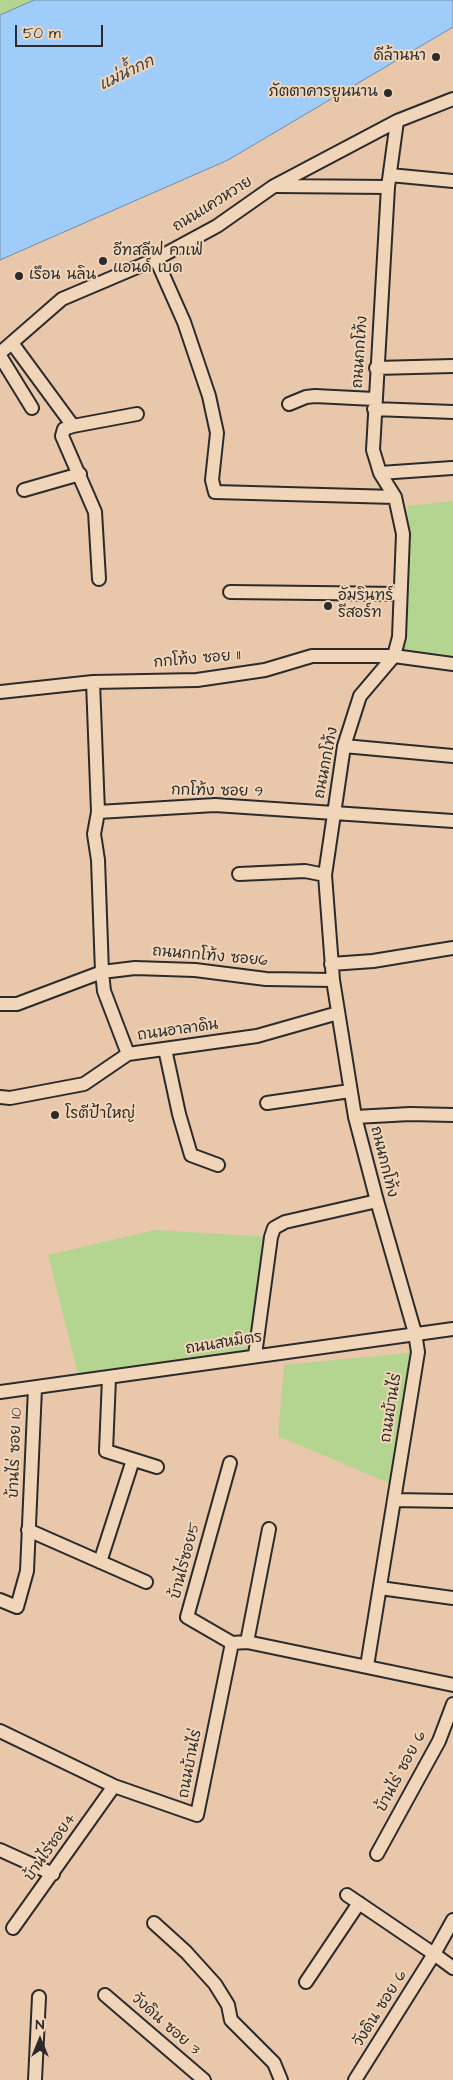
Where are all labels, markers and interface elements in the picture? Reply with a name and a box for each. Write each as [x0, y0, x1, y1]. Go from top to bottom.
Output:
scale bar [18, 15, 105, 47]
text: 50 m [23, 23, 61, 44]
place label: ดีล้านนา [374, 48, 426, 66]
marker: ดีล้านนา [430, 51, 442, 63]
water label: แม่น้ำกก [96, 52, 158, 96]
place label: ภัตตาคารยูนนาน [269, 84, 378, 102]
marker: ภัตตาคารยูนนาน [382, 87, 394, 99]
street label: ถนนแควหวาย [170, 173, 256, 237]
place label: อีทสลีฟ คาเฟ่ แอนด์ เบด [113, 243, 203, 278]
marker: อีทสลีฟ คาเฟ่ แอนด์ เบด [97, 255, 109, 267]
place label: เรือน นลิน [29, 267, 96, 285]
marker: เรือน นลิน [13, 270, 25, 282]
street label: ถนนกกโท้ง [349, 315, 373, 389]
place label: อัมรินทร์ รีสอร์ท [338, 588, 393, 623]
marker: อัมรินทร์ รีสอร์ท [322, 600, 334, 612]
street label: กกโท้ง ซอย 11 [153, 647, 241, 673]
street label: ถนนกกโท้ง [311, 726, 343, 800]
street label: กกโท้ง ซอย 9 [171, 782, 263, 802]
street label: ถนนกกโท้ง ซอย6 [151, 943, 269, 971]
street label: ถนนอาลาดิน [136, 1016, 220, 1046]
place label: โรตีป้าใหญ่ [65, 1106, 135, 1124]
marker: โรตีป้าใหญ่ [49, 1109, 61, 1121]
street label: ถนนกกโท้ง [365, 1125, 401, 1199]
street label: ถนนสหมิตร [184, 1329, 264, 1359]
street label: ถนนบ้านไร่ [378, 1372, 406, 1444]
street label: บ้านไร่ ซอย 10 [5, 1407, 27, 1499]
street label: บ้านไร่ซอย5 [167, 1521, 205, 1601]
street label: ถนนบ้านไร่ [176, 1728, 206, 1800]
street label: บ้านไร่ ซอย 6 [373, 1728, 431, 1816]
street label: บ้านไร่ซอย4 [21, 1811, 81, 1885]
street label: วังดิน ซอย 6 [350, 1968, 412, 2050]
street label: วังดิน ซอย 3 [127, 1990, 203, 2060]
north arrow [15, 2015, 65, 2065]
text: N [36, 2015, 44, 2035]

